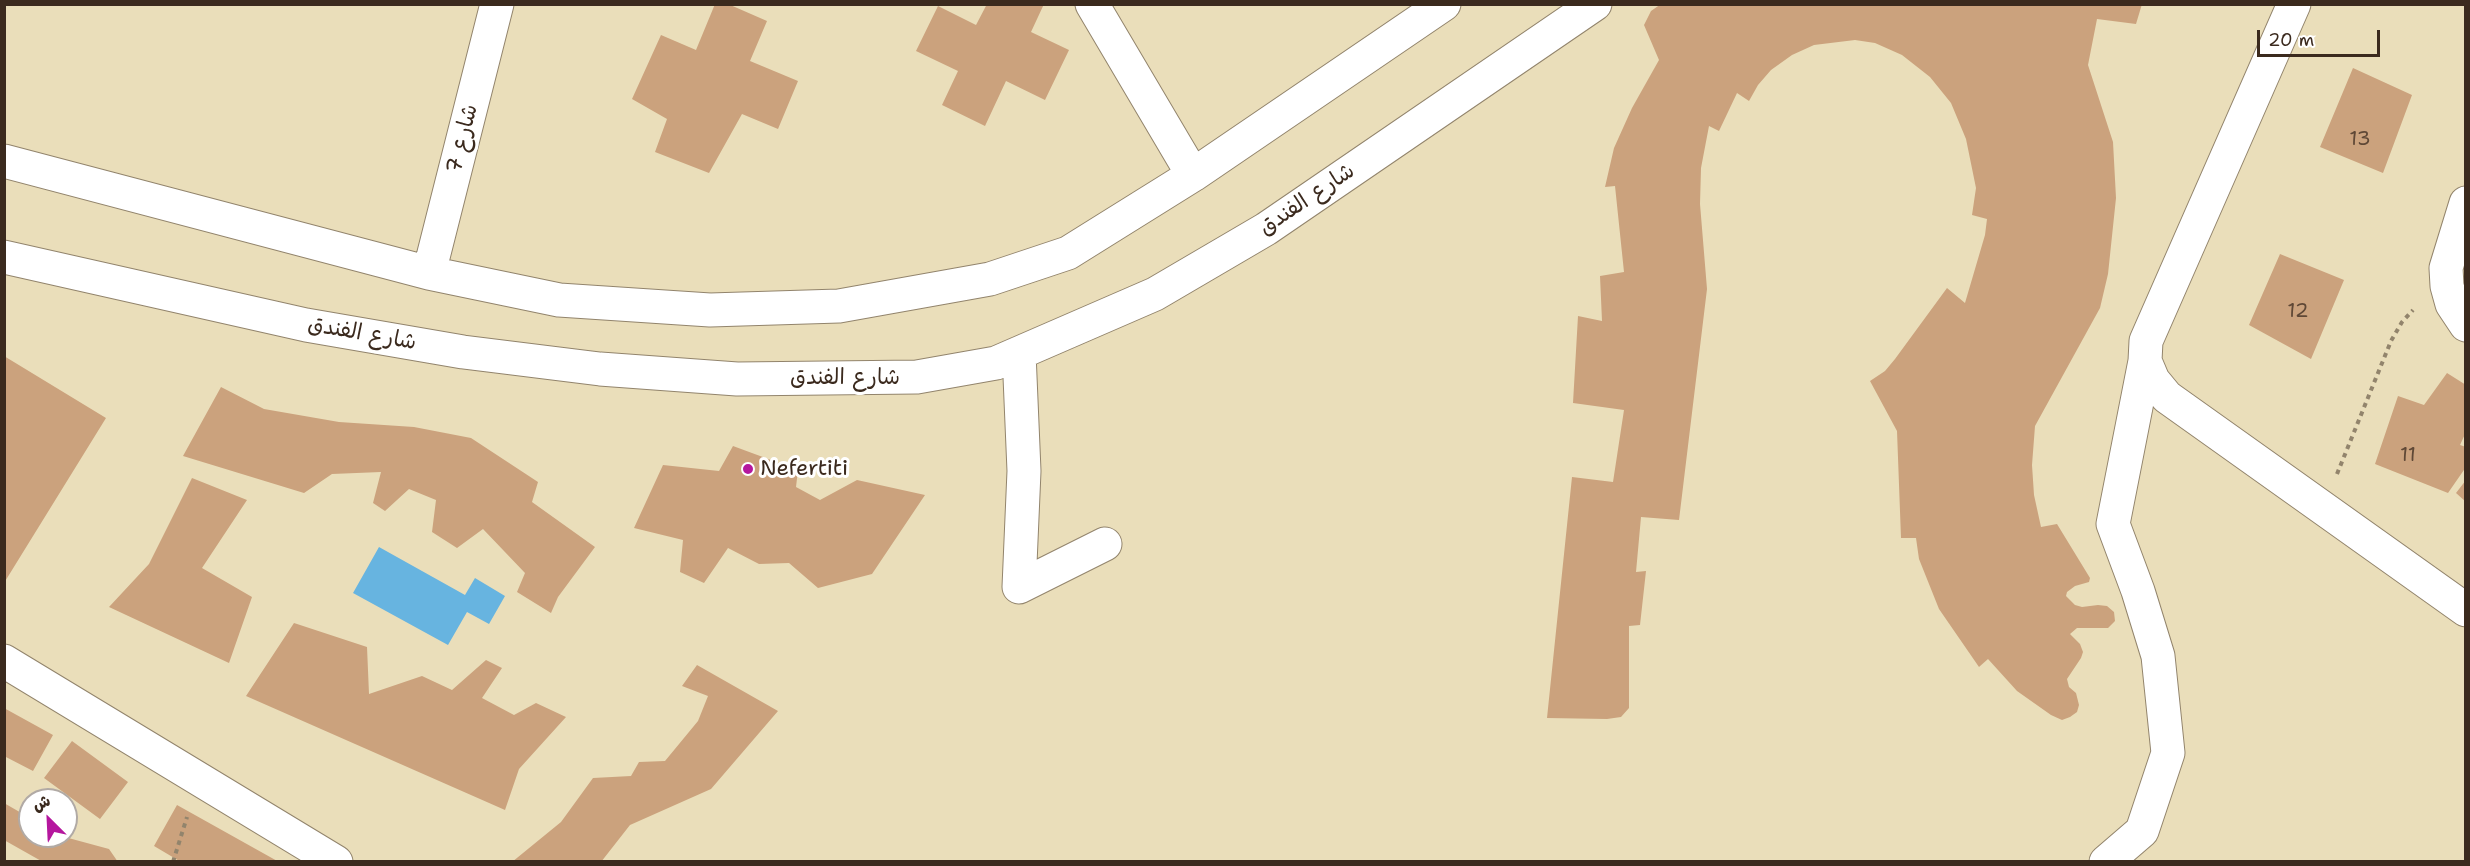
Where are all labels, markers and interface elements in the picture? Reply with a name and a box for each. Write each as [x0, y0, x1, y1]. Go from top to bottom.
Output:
scale bar [2260, 18, 2383, 56]
text: 20 m [2268, 28, 2314, 52]
street label: شارع 7 [442, 102, 484, 176]
house number: 13 [2349, 128, 2371, 152]
street label: شارع الفندق [1254, 158, 1360, 242]
house number: 12 [2287, 300, 2309, 324]
street label: شارع الفندق [306, 311, 418, 357]
street label: شارع الفندق [790, 365, 900, 391]
house number: 11 [2400, 444, 2416, 468]
place label: Nefertiti [760, 456, 848, 482]
marker: Nefertiti [741, 462, 755, 476]
north arrow [18, 788, 78, 848]
text: ش [29, 790, 54, 816]

